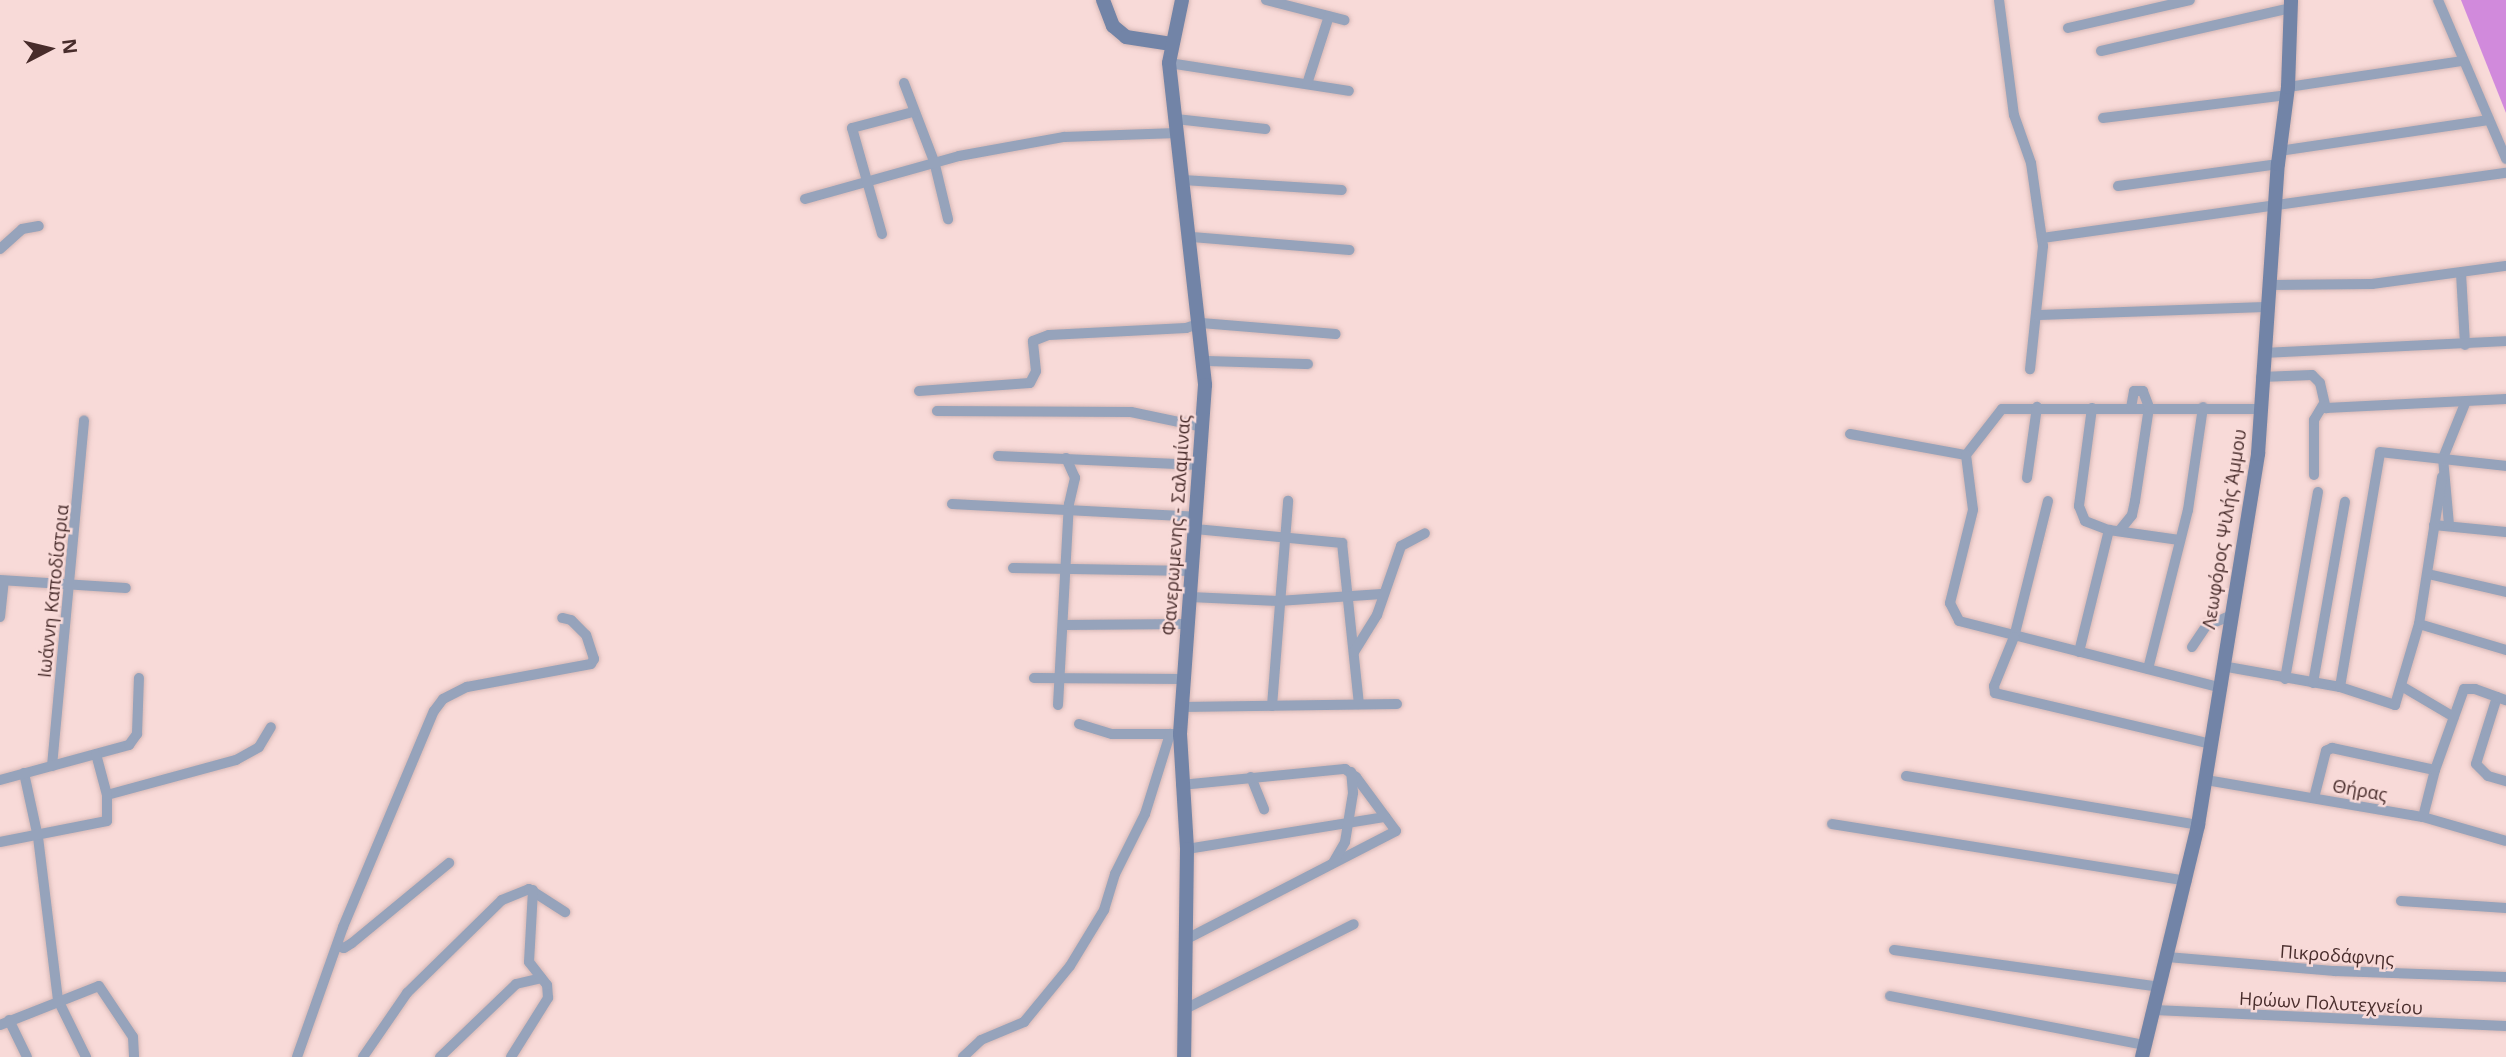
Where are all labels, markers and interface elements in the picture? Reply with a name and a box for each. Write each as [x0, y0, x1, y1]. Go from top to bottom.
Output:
north arrow [14, 14, 84, 84]
text: N [56, 37, 84, 56]
street label: Φανερωμενης - Σαλαμίνας [1158, 414, 1194, 636]
street label: Λεωφόρος Ψιλής Άμμου [2198, 428, 2250, 630]
street label: Ιωάννη Καποδίστρια [33, 503, 73, 679]
street label: Θήρας [2331, 775, 2389, 805]
street label: Πικροδάφνης [2279, 940, 2395, 970]
street label: Ηρώων Πολυτεχνείου [2239, 987, 2423, 1019]

